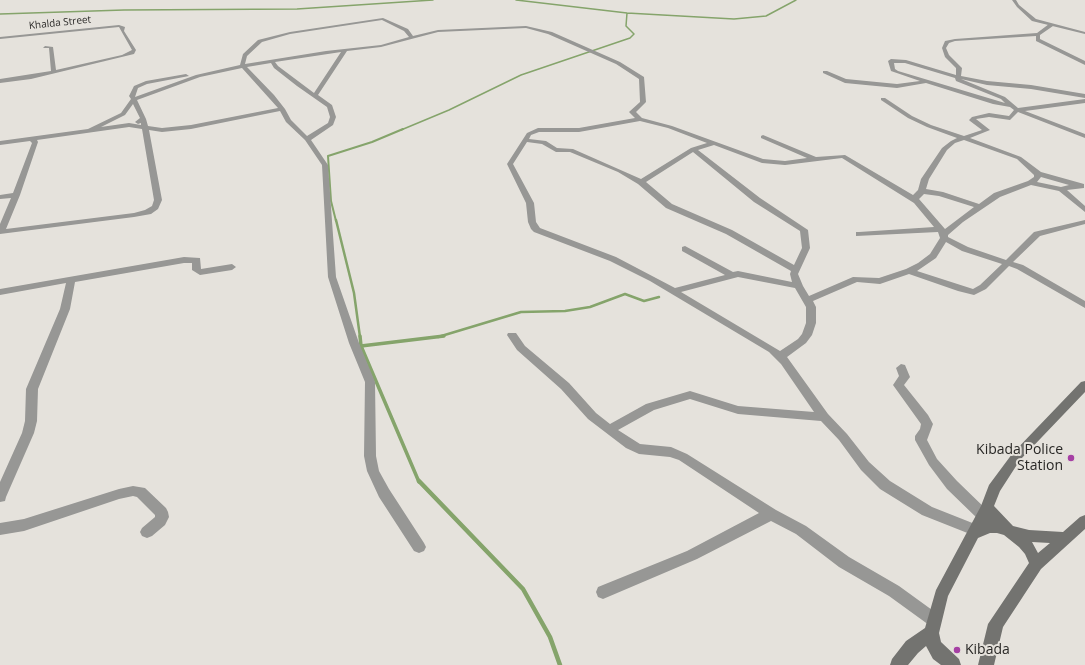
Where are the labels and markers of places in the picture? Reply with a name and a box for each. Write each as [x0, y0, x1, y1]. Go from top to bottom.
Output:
place label: Kibada Police Station [976, 442, 1063, 474]
marker: Kibada Police Station [1066, 453, 1076, 463]
place label: Kibada [965, 642, 1010, 658]
marker: Kibada [952, 645, 962, 655]

